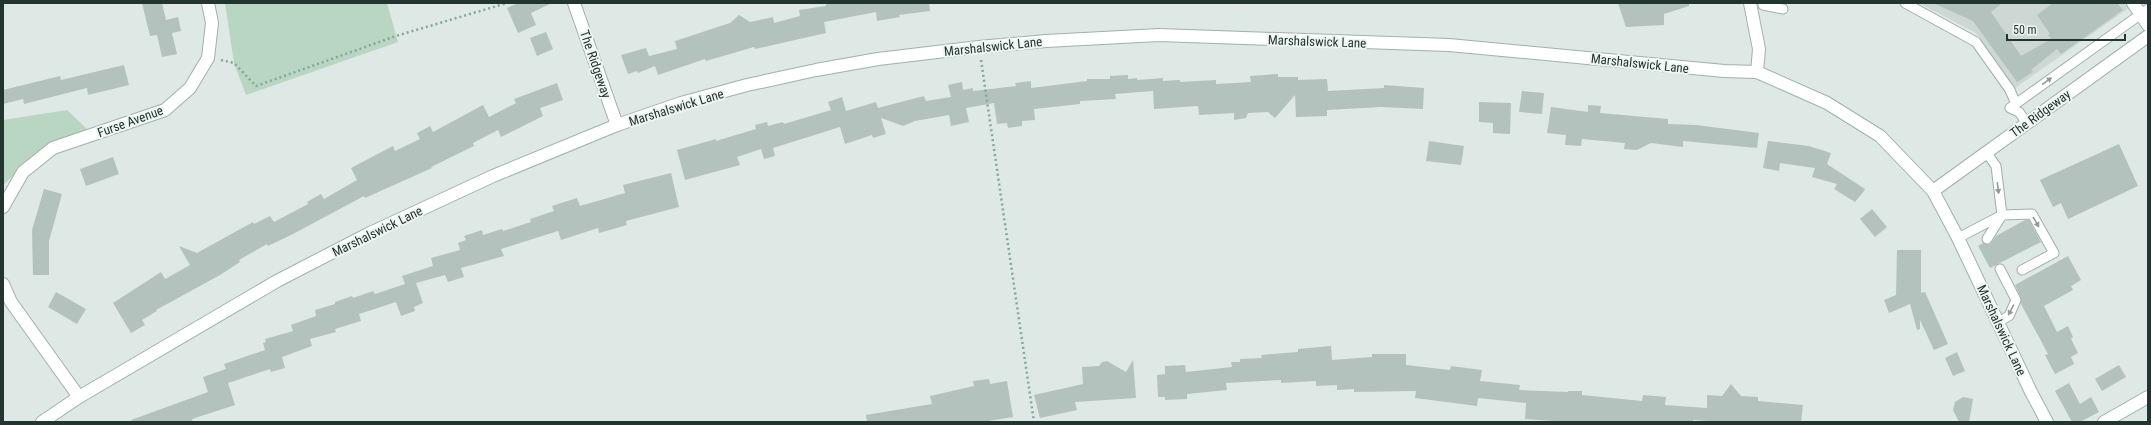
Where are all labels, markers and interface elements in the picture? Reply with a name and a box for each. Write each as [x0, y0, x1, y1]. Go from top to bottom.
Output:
scale bar [2007, 16, 2125, 42]
text: 50 m [2013, 23, 2037, 37]
street label: The Ridgeway [577, 28, 614, 101]
street label: Marshalswick Lane [1268, 32, 1366, 51]
street label: Marshalswick Lane [943, 34, 1043, 59]
street label: Marshalswick Lane [1590, 51, 1690, 76]
one-way arrow [2042, 77, 2053, 85]
street label: Marshalswick Lane [627, 86, 725, 129]
street label: The Ridgeway [2007, 86, 2074, 140]
street label: Furse Avenue [95, 103, 165, 140]
one-way arrow [1995, 182, 2001, 194]
street label: Marshalswick Lane [330, 203, 425, 260]
one-way arrow [2033, 216, 2040, 228]
street label: Marshalswick Lane [1974, 282, 2029, 378]
one-way arrow [2008, 304, 2015, 316]

